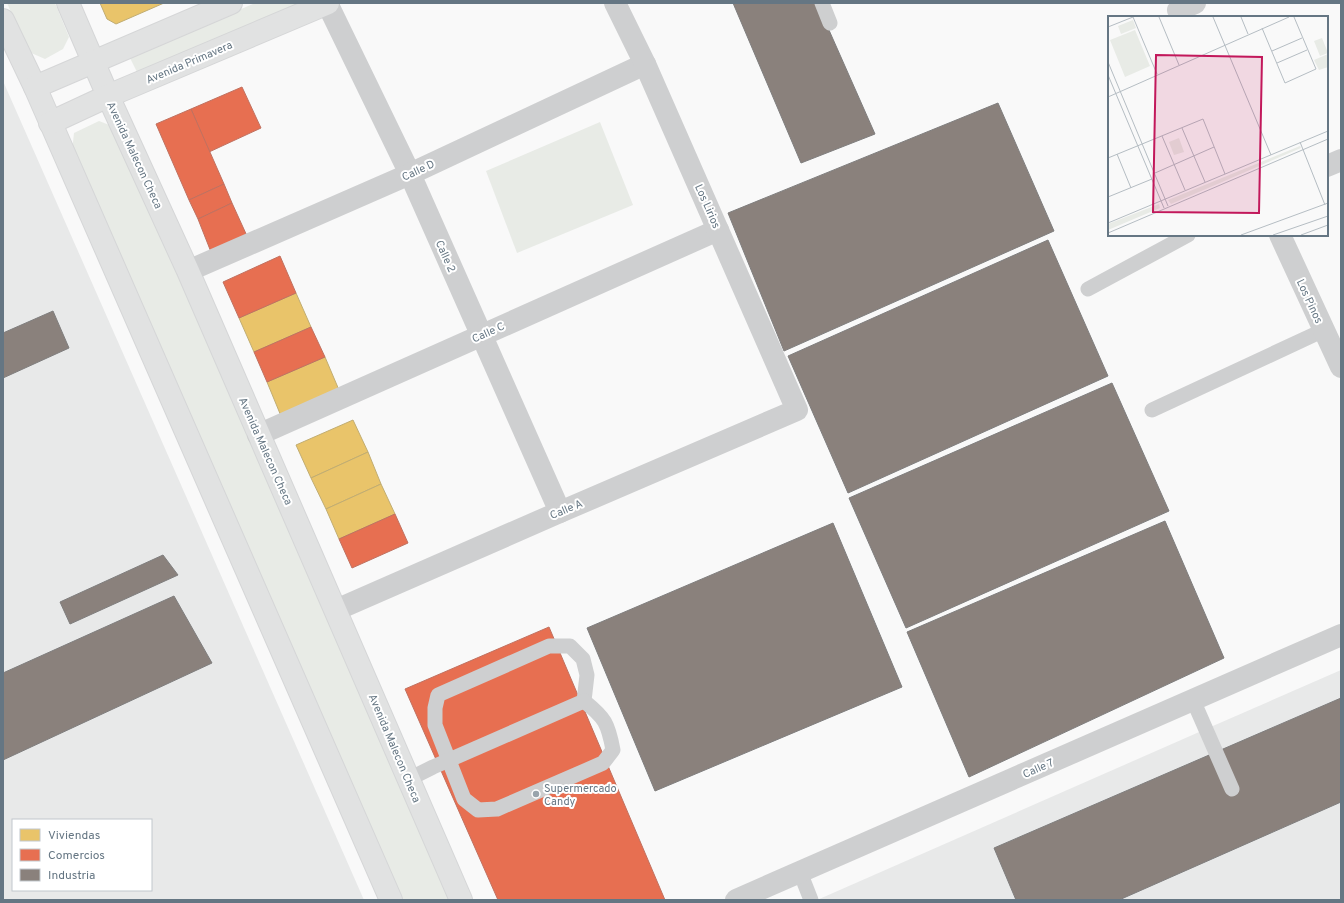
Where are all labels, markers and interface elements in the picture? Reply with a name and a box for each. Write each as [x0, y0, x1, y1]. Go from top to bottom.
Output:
inset map [1108, 16, 1328, 236]
street label: Avenida Primavera [144, 38, 235, 87]
street label: Avenida Malecon Checa [103, 100, 165, 211]
street label: Calle D [400, 157, 437, 185]
street label: Los Lirios [691, 182, 723, 231]
street label: Calle 2 [432, 238, 458, 275]
street label: Los Pinos [1293, 277, 1325, 326]
street label: Calle C [470, 320, 507, 346]
street label: Avenida Malecon Checa [235, 395, 295, 508]
street label: Calle A [548, 497, 585, 523]
street label: Avenida Malecon Checa [365, 692, 423, 805]
street label: Calle 7 [1021, 756, 1056, 782]
place label: Supermercado Candy [544, 782, 617, 809]
marker: Supermercado Candy [531, 789, 541, 799]
legend [12, 819, 152, 891]
text: Viviendas [48, 828, 100, 844]
text: Comercios [48, 848, 105, 864]
text: Industria [48, 868, 95, 884]

